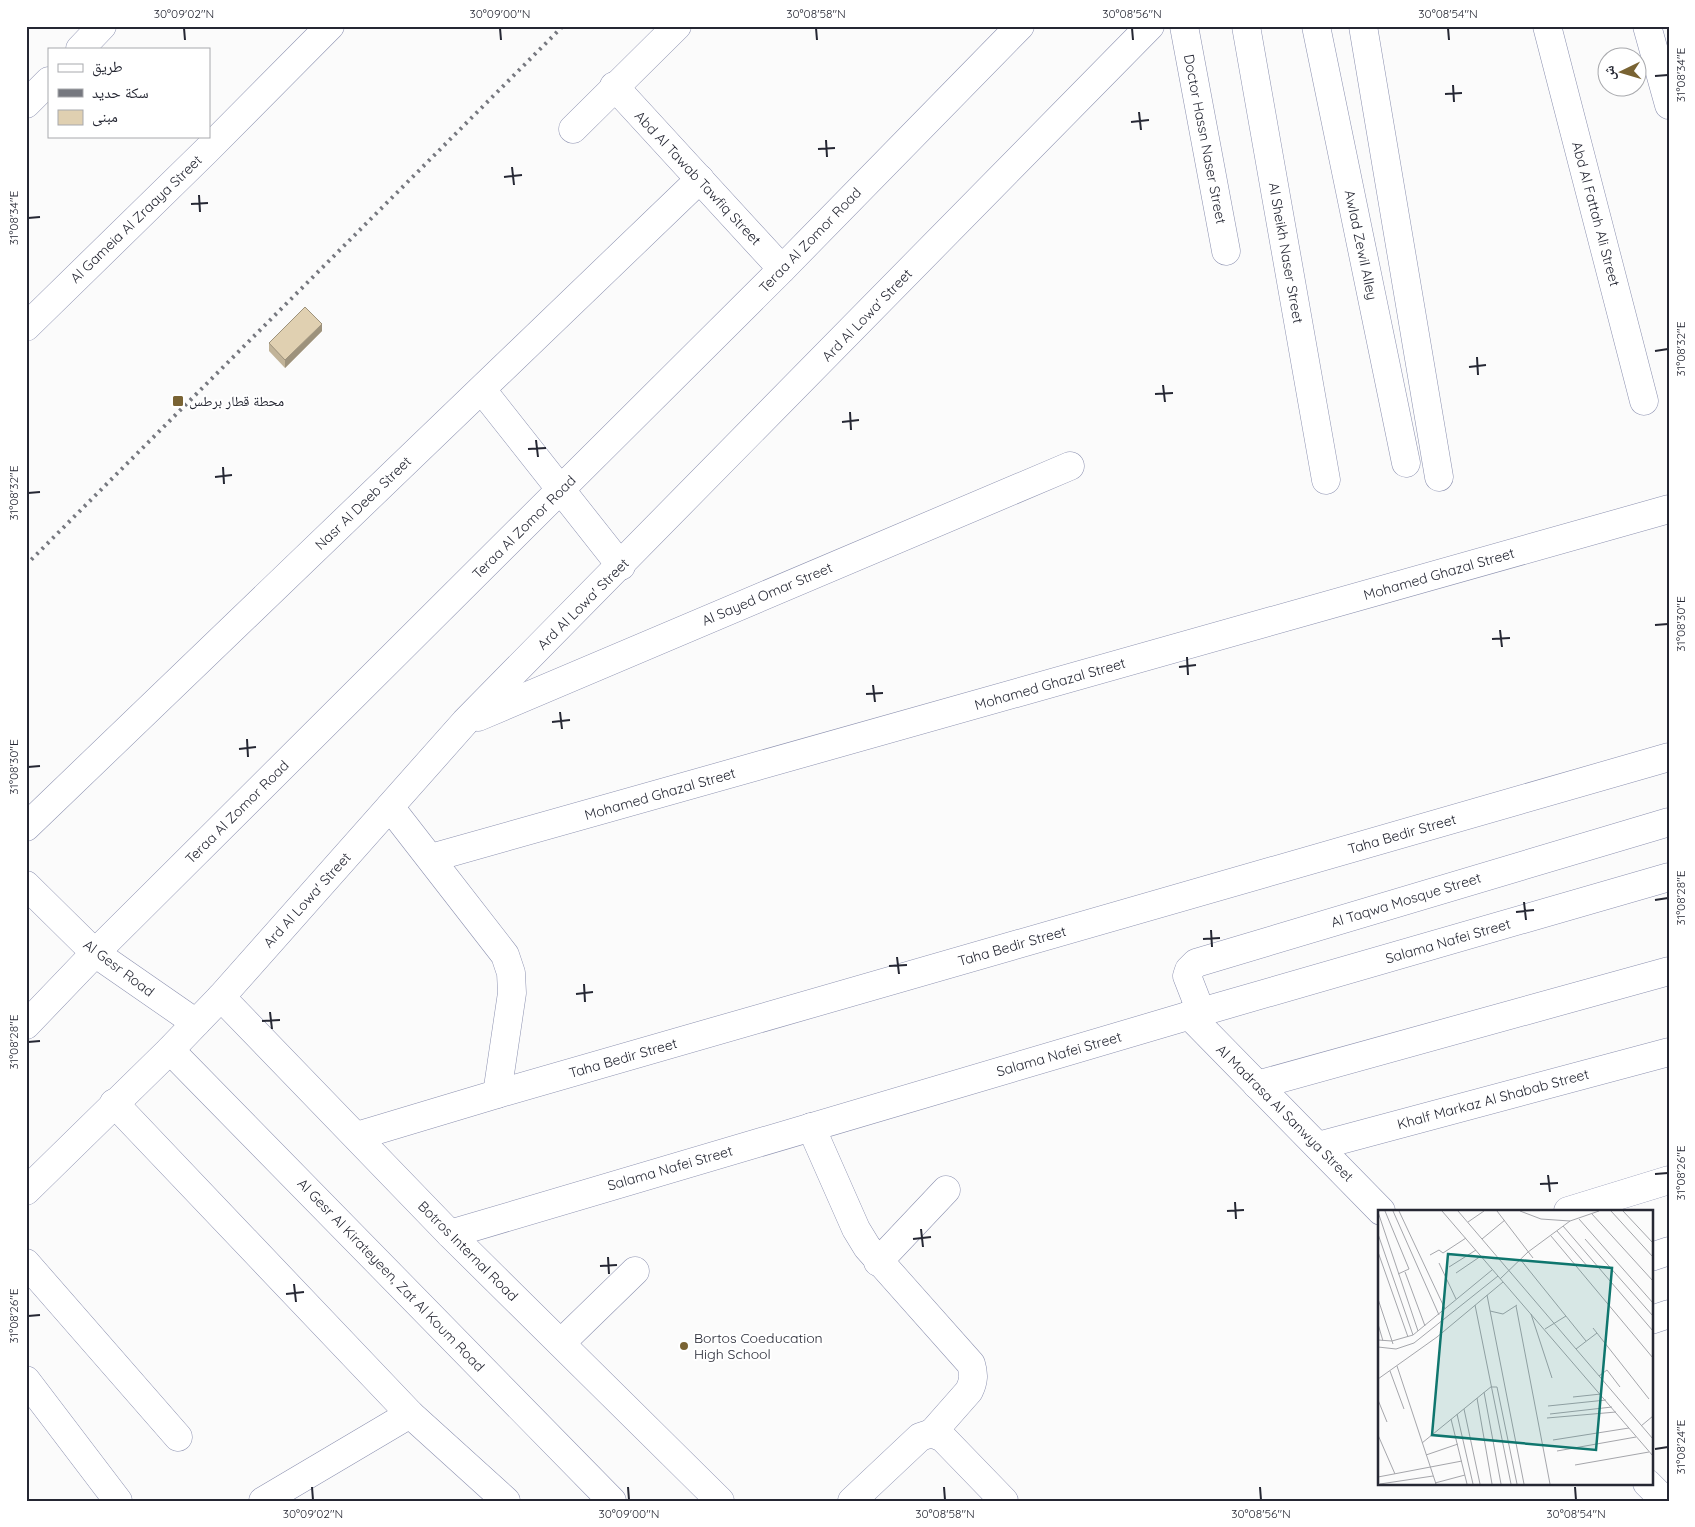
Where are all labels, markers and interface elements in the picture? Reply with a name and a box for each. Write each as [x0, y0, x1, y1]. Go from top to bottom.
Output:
text: 30°09'02"N [154, 6, 214, 21]
text: 30°09'00"N [469, 6, 531, 21]
text: 30°08'58"N [786, 6, 846, 21]
text: 30°08'56"N [1102, 6, 1162, 21]
text: 30°08'54"N [1418, 6, 1478, 21]
text: 31°08'34"E [1673, 47, 1688, 102]
legend [48, 48, 210, 138]
north arrow [1598, 48, 1648, 98]
street label: Doctor Hassn Naser Street [1180, 53, 1230, 226]
text: طريق [92, 57, 123, 77]
text: ش [1599, 65, 1619, 81]
text: سكة حديد [92, 83, 149, 102]
text: مبنى [92, 107, 118, 127]
street label: Abd Al Tawab Tawfiq Street [631, 107, 765, 249]
street label: Abd Al Fattah Ali Street [1568, 140, 1624, 289]
street label: Al Gameia Al Zraaya Street [66, 151, 206, 287]
street label: Al Sheikh Naser Street [1265, 181, 1307, 325]
street label: Teraa Al Zomor Road [755, 184, 865, 296]
street label: Awlad Zewil Alley [1341, 188, 1381, 302]
text: 31°08'34"E [6, 190, 21, 245]
street label: Ard Al Lowa' Street [818, 265, 916, 365]
text: 31°08'32"E [1673, 321, 1688, 377]
place label: محطة قطار برطس [189, 392, 284, 410]
marker: محطة قطار برطس [171, 394, 185, 408]
street label: Nasr Al Deeb Street [311, 452, 415, 554]
text: 31°08'32"E [6, 465, 21, 521]
street label: Teraa Al Zomor Road [468, 471, 580, 583]
street label: Mohamed Ghazal Street [1361, 544, 1517, 604]
street label: Ard Al Lowa' Street [533, 554, 633, 654]
street label: Al Sayed Omar Street [699, 558, 835, 630]
text: 31°08'30"E [1673, 596, 1688, 652]
street label: Mohamed Ghazal Street [972, 654, 1128, 714]
text: 31°08'30"E [6, 739, 21, 795]
street label: Teraa Al Zomor Road [181, 756, 293, 868]
street label: Mohamed Ghazal Street [582, 764, 738, 824]
street label: Taha Bedir Street [1346, 810, 1458, 858]
street label: Ard Al Lowa' Street [259, 848, 355, 951]
street label: Al Taqwa Mosque Street [1329, 869, 1483, 931]
text: 31°08'28"E [1673, 870, 1688, 926]
street label: Salama Nafei Street [1383, 914, 1513, 967]
street label: Taha Bedir Street [956, 922, 1068, 970]
street label: Al Gesr Road [80, 935, 158, 1001]
text: 31°08'28"E [6, 1014, 21, 1070]
street label: Salama Nafei Street [994, 1027, 1124, 1080]
street label: Taha Bedir Street [567, 1034, 679, 1082]
street label: Al Madrasa Al Sanwya Street [1213, 1041, 1358, 1186]
street label: Khalf Markaz Al Shabab Street [1395, 1065, 1591, 1133]
street label: Salama Nafei Street [605, 1141, 735, 1194]
text: 31°08'26"E [1673, 1145, 1688, 1201]
street label: Al Gesr Al Kirateyeen, Zat Al Koum Road [294, 1175, 488, 1375]
street label: Botros Internal Road [414, 1197, 522, 1305]
inset map [1378, 1210, 1652, 1484]
text: 31°08'26"E [6, 1288, 21, 1344]
place label: Bortos Coeducation High School [694, 1329, 823, 1363]
marker: Bortos Coeducation High School [678, 1340, 690, 1352]
text: 31°08'24"E [1673, 1419, 1688, 1474]
text: 30°09'02"N [283, 1506, 343, 1521]
text: 30°09'00"N [598, 1506, 660, 1521]
text: 30°08'58"N [915, 1506, 975, 1521]
text: 30°08'56"N [1231, 1506, 1291, 1521]
text: 30°08'54"N [1546, 1506, 1606, 1521]

